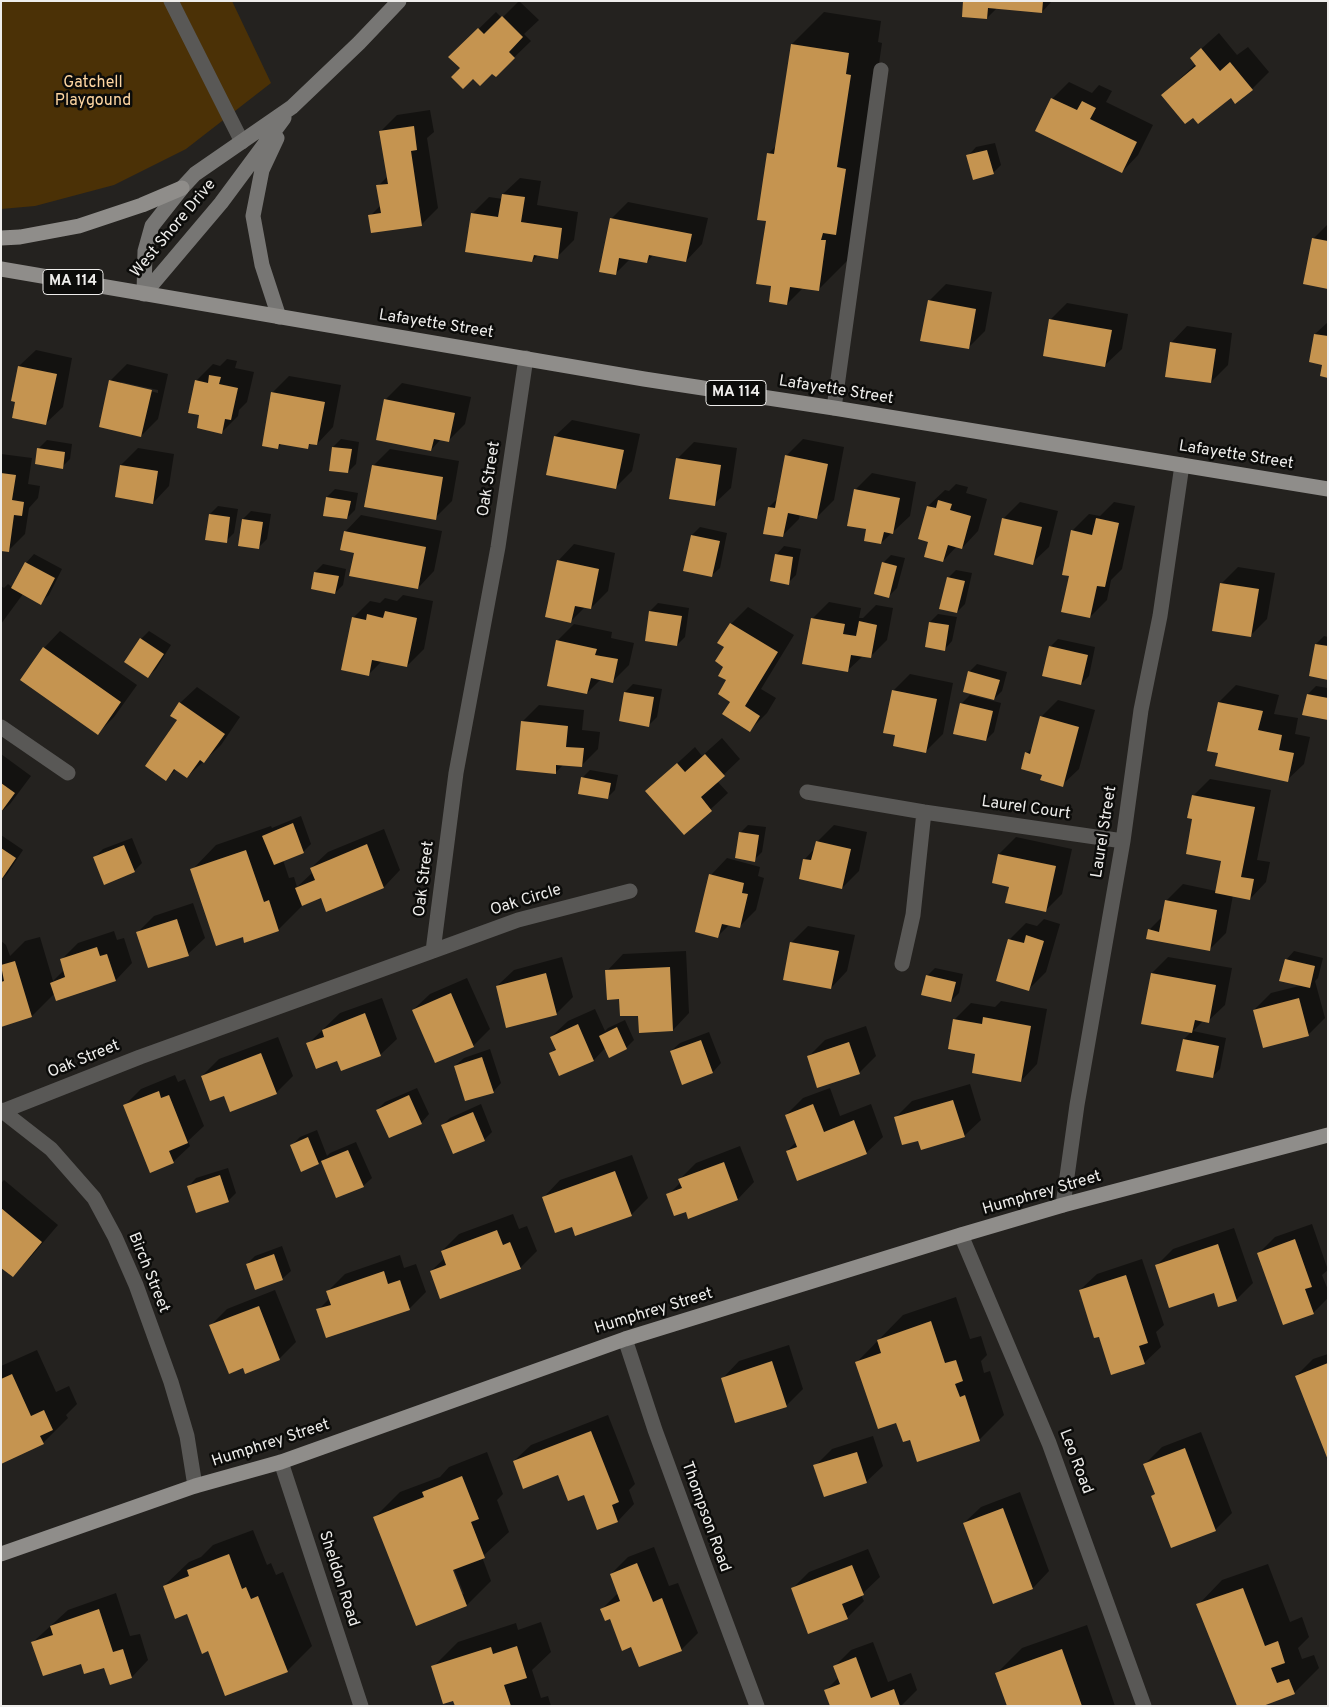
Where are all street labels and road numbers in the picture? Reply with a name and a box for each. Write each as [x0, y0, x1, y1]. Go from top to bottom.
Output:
street label: West Shore Drive [127, 176, 221, 282]
road number: MA 114 [43, 270, 103, 294]
street label: Lafayette Street [377, 306, 495, 344]
street label: Lafayette Street [777, 372, 895, 410]
road number: MA 114 [706, 380, 766, 406]
street label: Lafayette Street [1177, 437, 1295, 475]
street label: Oak Street [475, 440, 505, 518]
street label: Laurel Street [1088, 785, 1122, 879]
street label: Laurel Court [980, 793, 1072, 825]
street label: Oak Street [411, 840, 439, 918]
street label: Oak Circle [488, 881, 564, 921]
street label: Oak Street [45, 1037, 123, 1083]
street label: Humphrey Street [980, 1168, 1104, 1220]
street label: Birch Street [123, 1230, 173, 1316]
street label: Humphrey Street [593, 1285, 715, 1339]
street label: Humphrey Street [210, 1416, 332, 1472]
street label: Leo Road [1054, 1427, 1096, 1497]
street label: Thompson Road [676, 1459, 734, 1575]
street label: Sheldon Road [314, 1529, 362, 1629]

